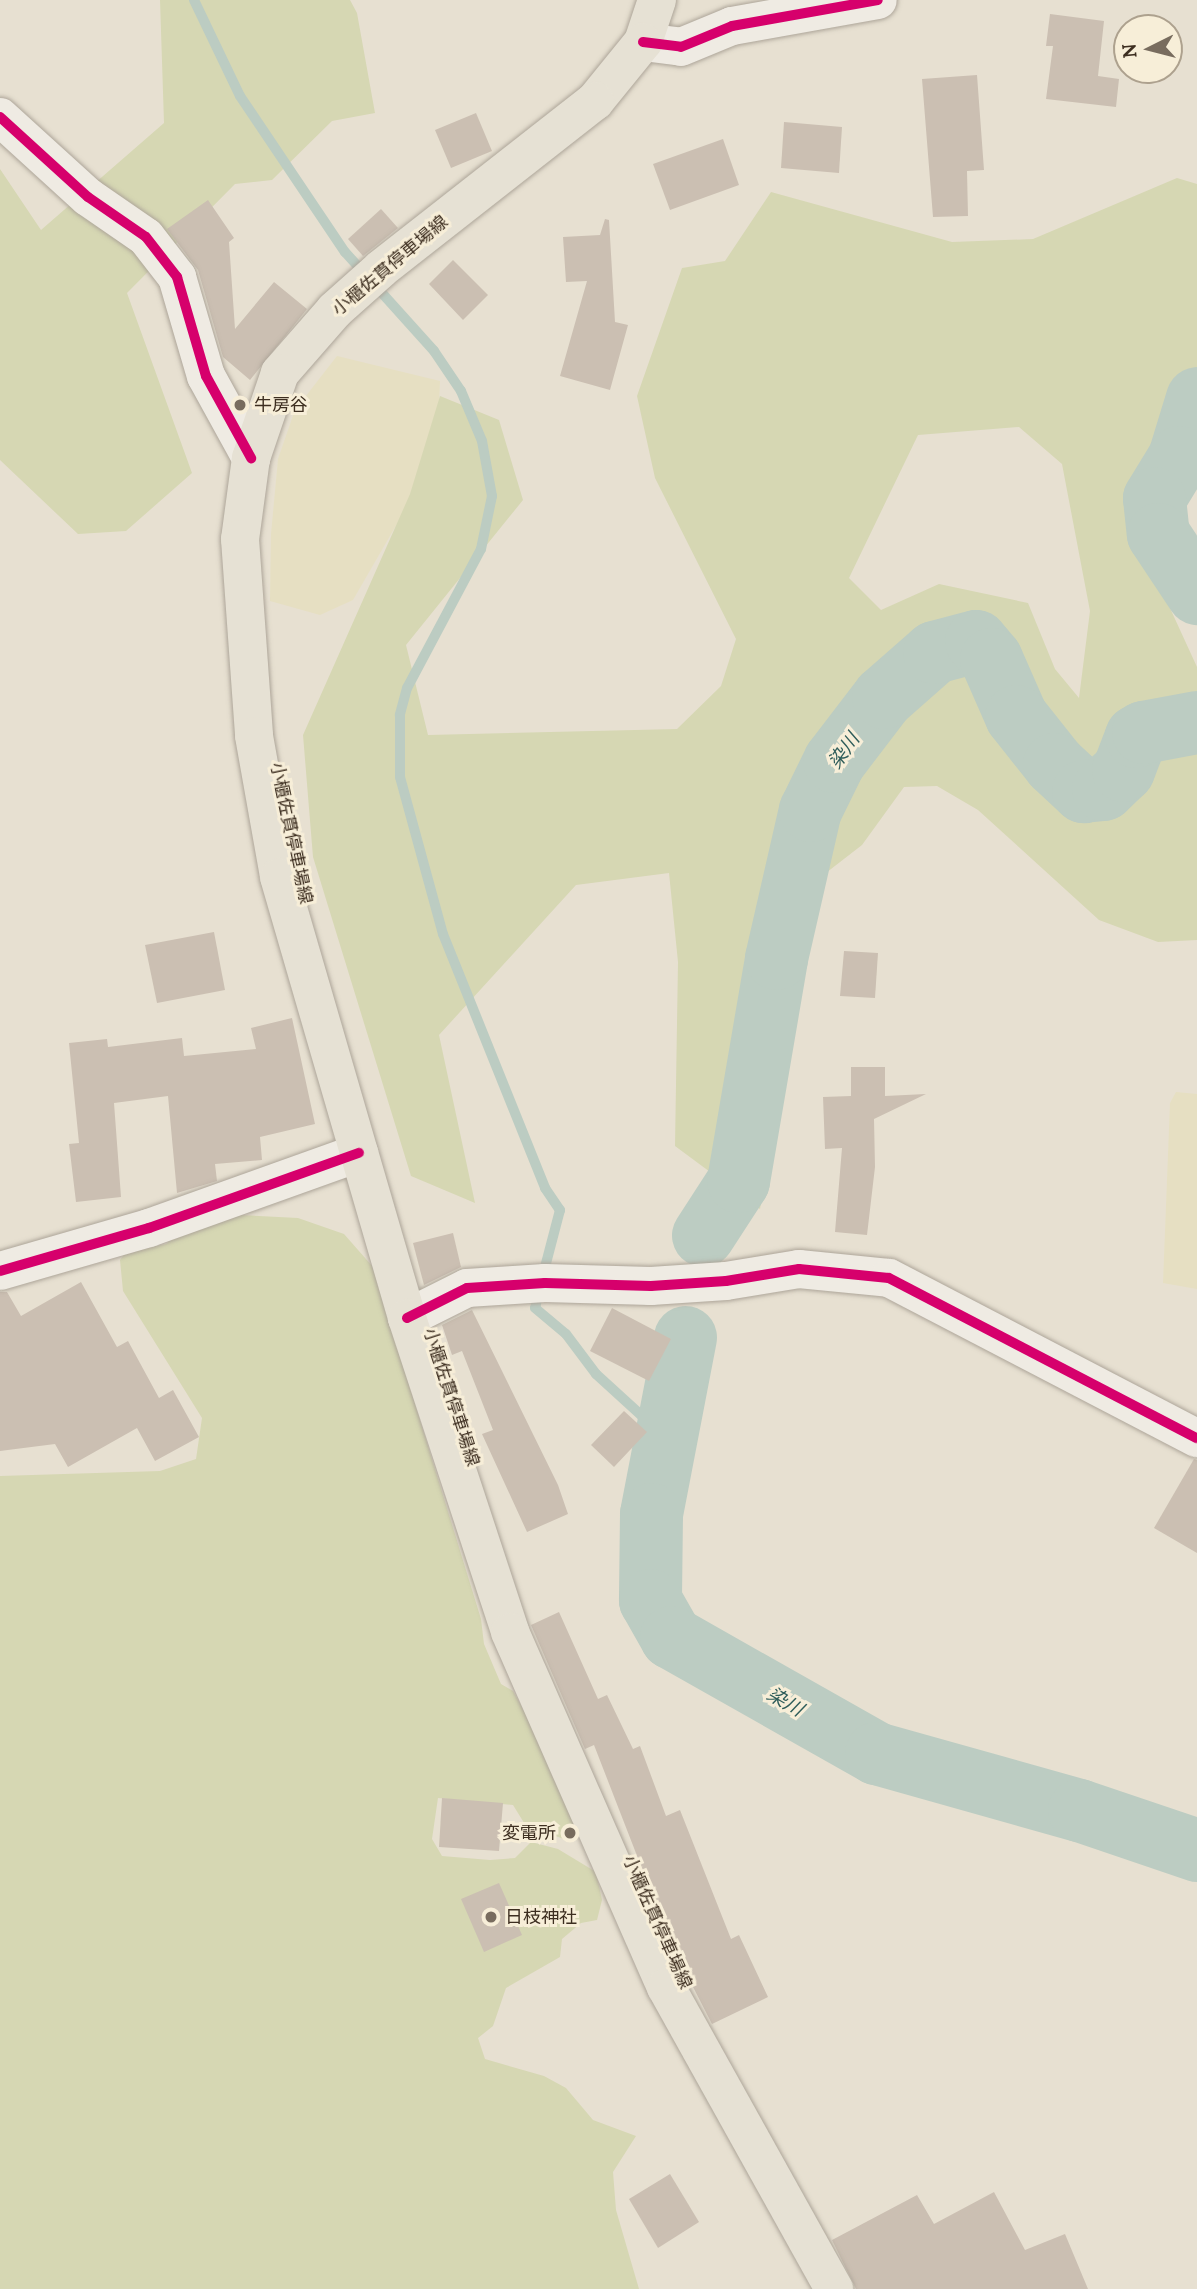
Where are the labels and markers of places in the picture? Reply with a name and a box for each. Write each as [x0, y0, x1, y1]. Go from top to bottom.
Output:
place label: 牛房谷 [254, 394, 308, 416]
marker: 牛房谷 [232, 397, 248, 413]
place label: 変電所 [502, 1822, 556, 1844]
marker: 変電所 [562, 1825, 578, 1841]
place label: 日枝神社 [505, 1906, 577, 1928]
marker: 日枝神社 [483, 1909, 499, 1925]

